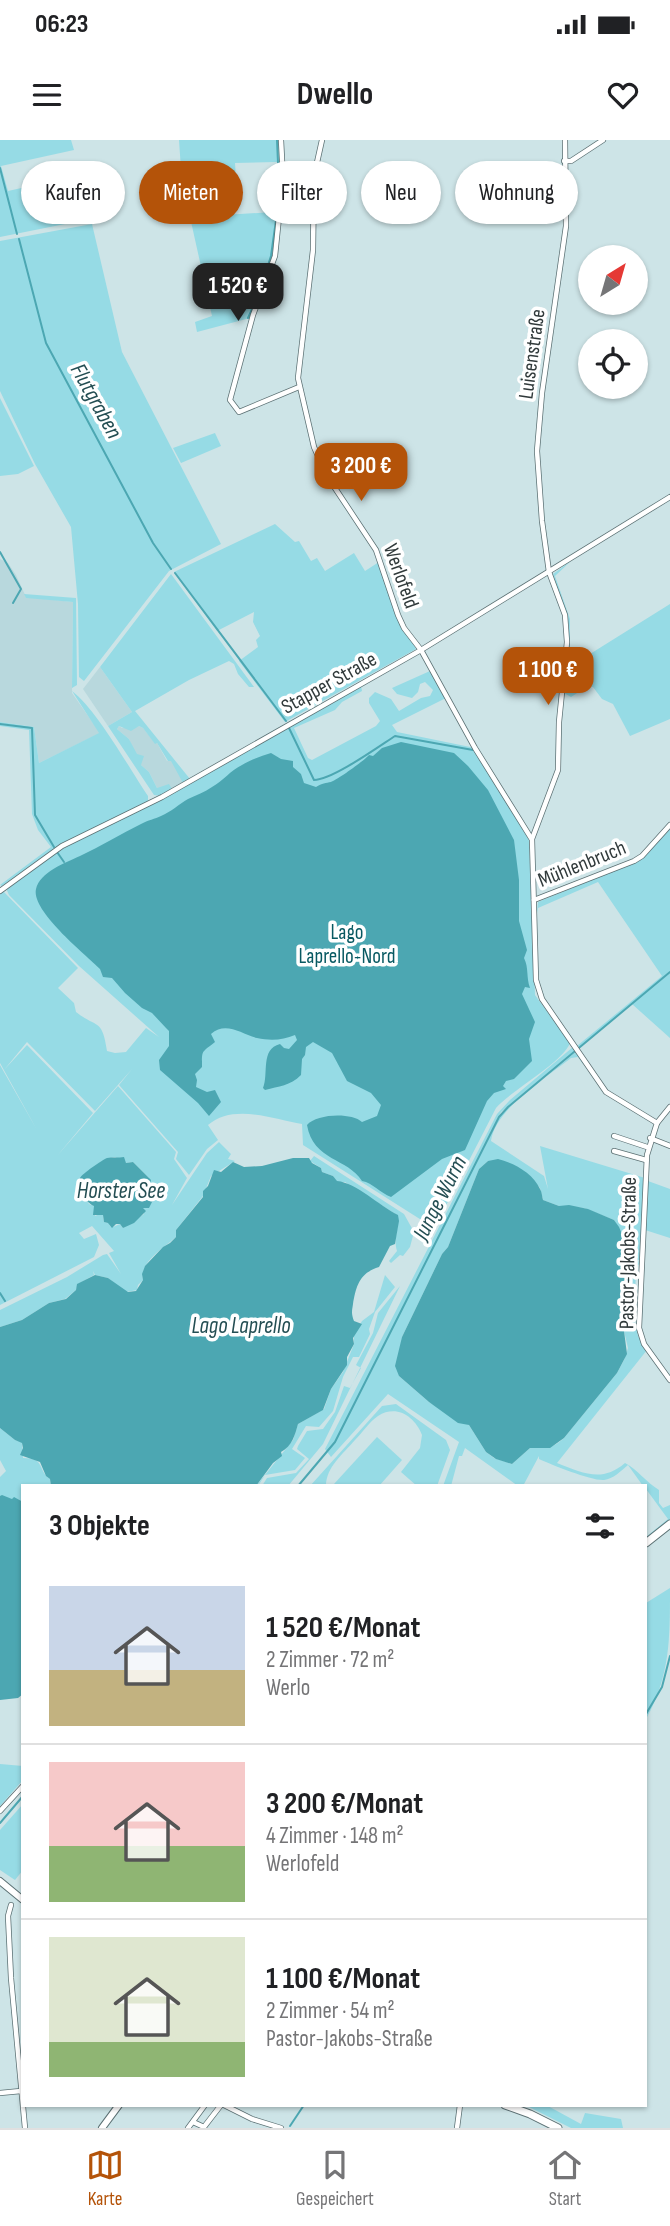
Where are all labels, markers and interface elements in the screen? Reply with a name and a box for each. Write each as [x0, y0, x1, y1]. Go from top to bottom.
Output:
text: 06:23 [35, 9, 89, 40]
text: Dwello [297, 75, 373, 114]
icon: menu [28, 76, 66, 114]
icon: heart [604, 76, 642, 114]
chip: Kaufen [21, 161, 125, 224]
chip: Mieten [139, 161, 243, 224]
chip: Filter [257, 161, 347, 224]
chip: Neu [361, 161, 441, 224]
chip: Wohnung [455, 161, 578, 224]
north arrow [578, 245, 648, 315]
map controls [578, 245, 648, 399]
pin: 1 520 € [173, 264, 303, 323]
text: 1 520 € [208, 272, 268, 300]
street label: Luisenstraße [513, 307, 551, 401]
button: locate [578, 329, 648, 399]
water label: Flutgraben [64, 359, 128, 444]
pin: 3 200 € [296, 444, 426, 503]
text: 3 200 € [330, 452, 392, 480]
street label: Werlofeld [378, 540, 424, 612]
street label: Stapper Straße [277, 647, 381, 719]
pin: 1 100 € [483, 648, 613, 707]
text: 1 100 € [519, 656, 577, 684]
street label: Mühlenbruch [534, 835, 630, 893]
park label: Lago Laprello-Nord [299, 920, 395, 969]
water label: Junge Wurm [406, 1151, 473, 1246]
water label: Horster See [77, 1177, 165, 1205]
street label: Pastor-Jakobs-Straße [614, 1177, 642, 1329]
water label: Lago Laprello [191, 1312, 291, 1340]
icon: filters [581, 1507, 619, 1545]
text: 3 Objekte [49, 1508, 150, 1544]
text: 1 520 €/Monat [266, 1610, 420, 1646]
icon: home [105, 1614, 189, 1698]
text: 2 Zimmer · 72 m² [266, 1646, 394, 1674]
text: Werlo [266, 1674, 310, 1702]
text: 3 200 €/Monat [266, 1786, 423, 1822]
icon: home [105, 1790, 189, 1874]
text: 4 Zimmer · 148 m² [266, 1822, 404, 1850]
text: Werlofeld [266, 1850, 339, 1878]
text: 1 100 €/Monat [266, 1961, 420, 1997]
icon: home [105, 1965, 189, 2049]
text: 2 Zimmer · 54 m² [266, 1997, 395, 2025]
text: Pastor-Jakobs-Straße [266, 2025, 433, 2053]
tab: Karte [86, 2146, 124, 2211]
tab: Gespeichert [296, 2146, 374, 2211]
tab: Start [546, 2146, 584, 2211]

